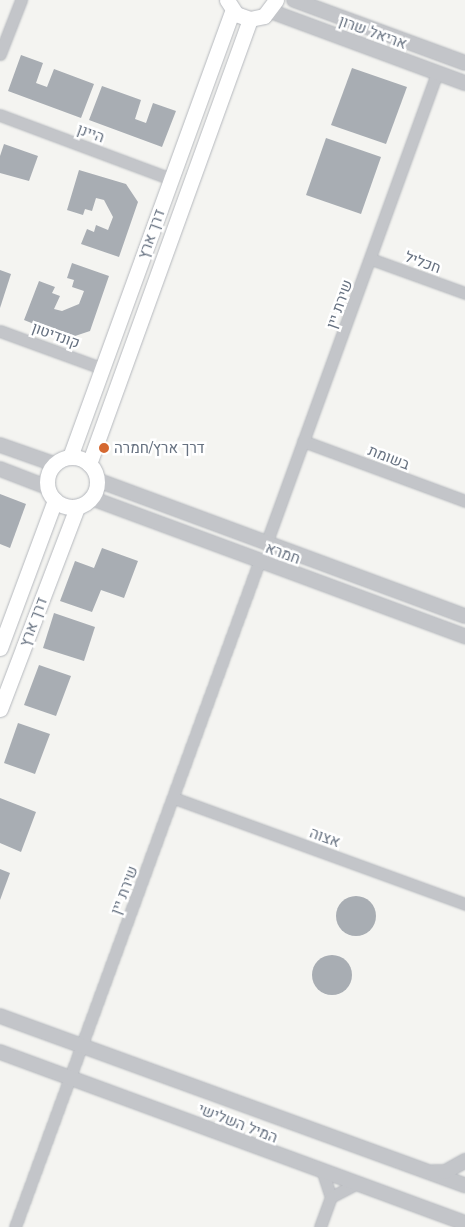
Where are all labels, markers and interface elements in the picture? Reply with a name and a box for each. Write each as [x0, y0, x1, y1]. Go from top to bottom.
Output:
street label: אריאל שרון [337, 11, 409, 53]
street label: היינן [75, 120, 107, 146]
street label: דרך ארץ [134, 207, 168, 261]
street label: חכליל [402, 247, 444, 277]
street label: שירת יין [322, 277, 356, 331]
street label: קונדיטון [30, 318, 82, 352]
place label: דרך ארץ/חמרה [114, 439, 205, 457]
street label: בשומת [366, 441, 412, 473]
marker: דרך ארץ/חמרה [98, 442, 110, 454]
street label: חמרא [263, 538, 303, 568]
street label: דרך ארץ [15, 595, 51, 649]
street label: אצוה [307, 823, 343, 851]
street label: שירת יין [107, 863, 141, 917]
street label: המיל השלישי [196, 1100, 280, 1146]

